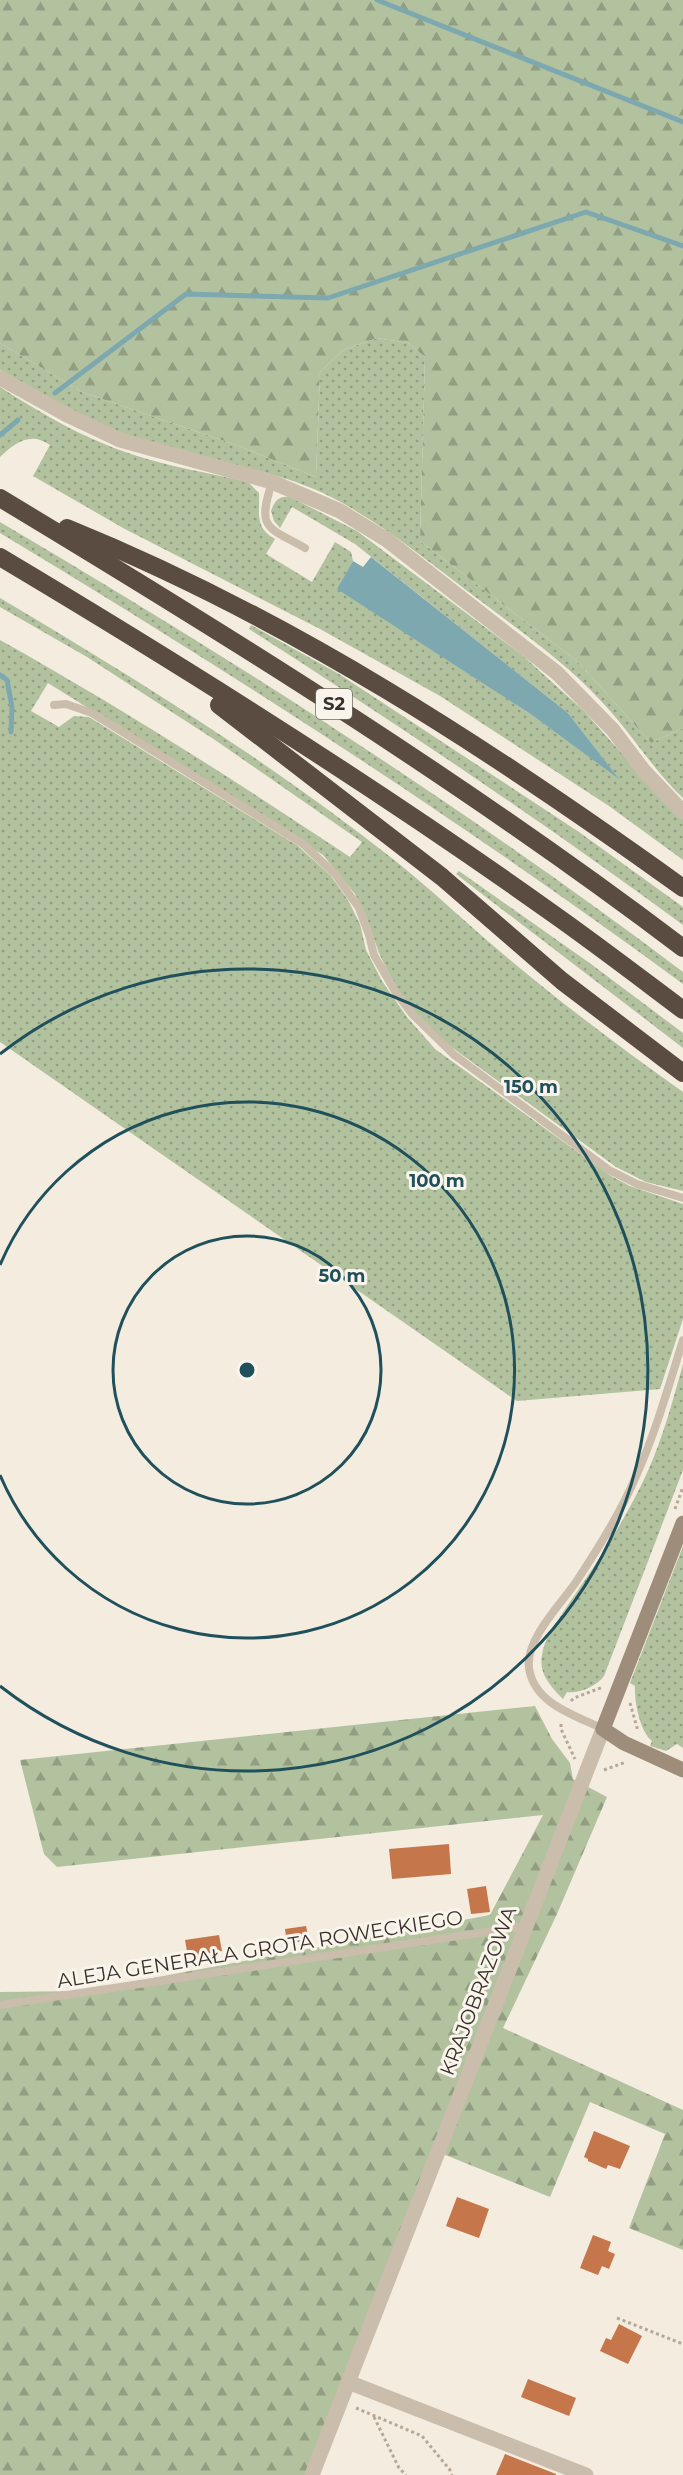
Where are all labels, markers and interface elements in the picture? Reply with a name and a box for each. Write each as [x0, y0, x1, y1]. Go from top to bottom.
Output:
road number: S2 [316, 689, 352, 719]
text: 150 m [504, 1076, 558, 1098]
text: 100 m [409, 1170, 465, 1192]
text: 50 m [319, 1265, 365, 1287]
centre of rings [237, 1360, 257, 1380]
street label: KRAJOBRAZOWA [435, 1903, 522, 2079]
street label: ALEJA GENERAŁA GROTA ROWECKIEGO [55, 1905, 465, 1993]

